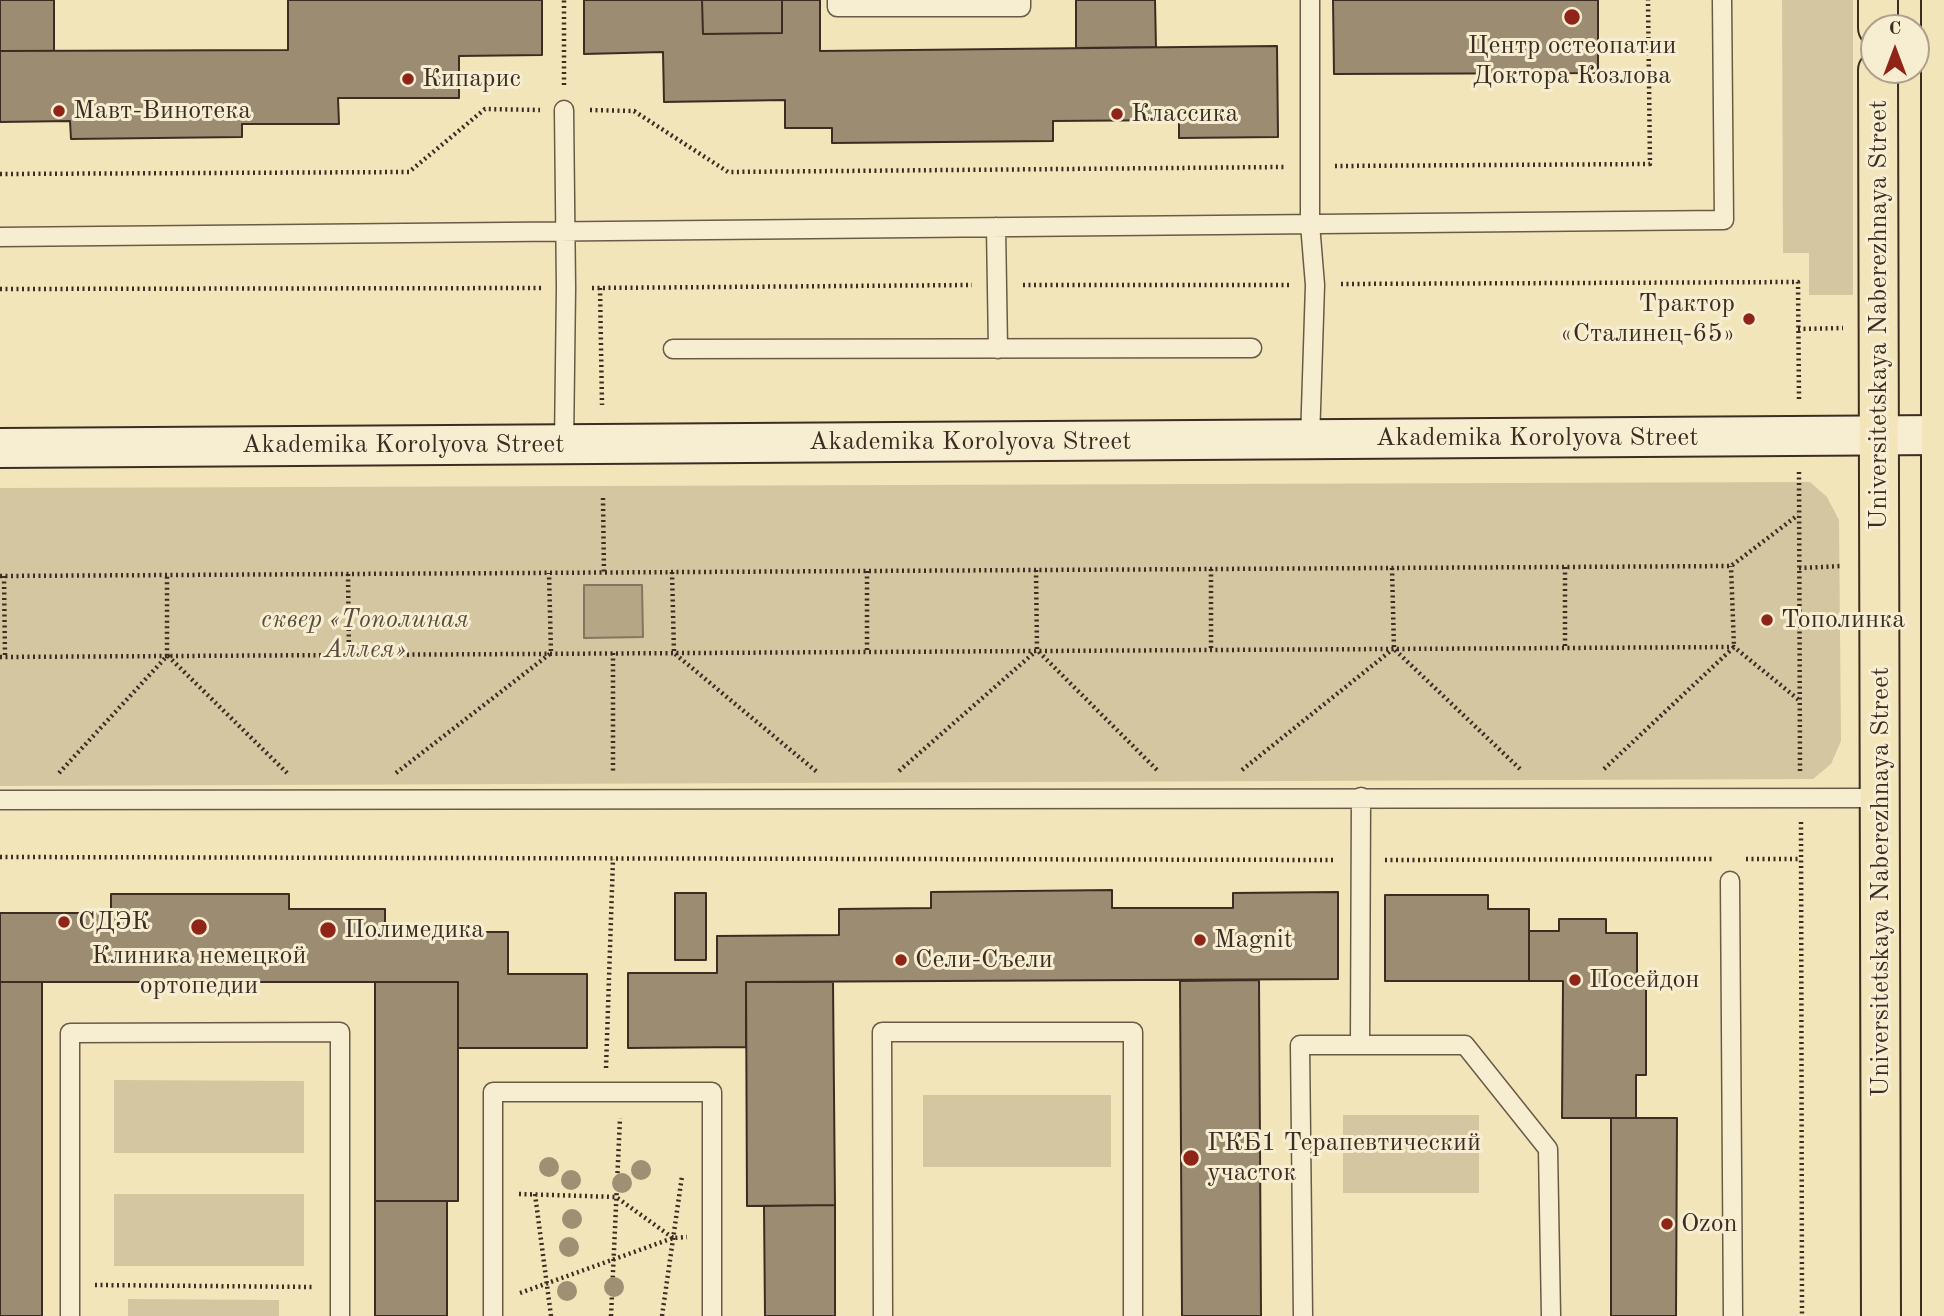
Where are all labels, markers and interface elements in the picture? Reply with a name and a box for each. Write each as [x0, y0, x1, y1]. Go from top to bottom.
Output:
marker: Центр остеопатии Доктора Козлова [1562, 7, 1582, 27]
north arrow [1860, 14, 1930, 84]
text: С [1889, 20, 1901, 39]
place label: Центр остеопатии Доктора Козлова [1468, 30, 1676, 92]
place label: Кипарис [422, 63, 521, 95]
marker: Кипарис [400, 71, 416, 87]
place label: Мавт-Винотека [73, 95, 251, 127]
place label: Классика [1131, 98, 1238, 130]
street label: Universitetskaya Naberezhnaya Street [1863, 100, 1895, 530]
marker: Мавт-Винотека [51, 103, 67, 119]
marker: Классика [1109, 106, 1125, 122]
place label: Трактор «Сталинец-65» [1560, 288, 1735, 350]
marker: Трактор «Сталинец-65» [1741, 311, 1757, 327]
street label: Akademika Korolyova Street [1376, 422, 1698, 454]
street label: Akademika Korolyova Street [809, 426, 1131, 458]
street label: Akademika Korolyova Street [242, 429, 564, 461]
park label: сквер «Тополиная Аллея» [261, 604, 469, 666]
place label: Тополинка [1781, 604, 1905, 636]
marker: Тополинка [1759, 612, 1775, 628]
street label: Universitetskaya Naberezhnaya Street [1865, 667, 1897, 1097]
place label: СДЭК [78, 906, 150, 938]
marker: СДЭК [56, 914, 72, 930]
place label: Полимедика [344, 914, 484, 946]
marker: Клиника немецкой ортопедии [189, 917, 209, 937]
marker: Полимедика [318, 920, 338, 940]
place label: Magnit [1214, 924, 1293, 956]
marker: Magnit [1192, 932, 1208, 948]
place label: Клиника немецкой ортопедии [92, 940, 306, 1002]
place label: Сели-Съели [915, 944, 1053, 976]
marker: Сели-Съели [893, 952, 909, 968]
place label: Посейдон [1589, 964, 1700, 996]
marker: Посейдон [1567, 972, 1583, 988]
place label: ГКБ1 Терапевтический участок [1207, 1127, 1481, 1188]
marker: ГКБ1 Терапевтический участок [1181, 1148, 1201, 1168]
place label: Ozon [1681, 1208, 1738, 1240]
marker: Ozon [1659, 1216, 1675, 1232]

